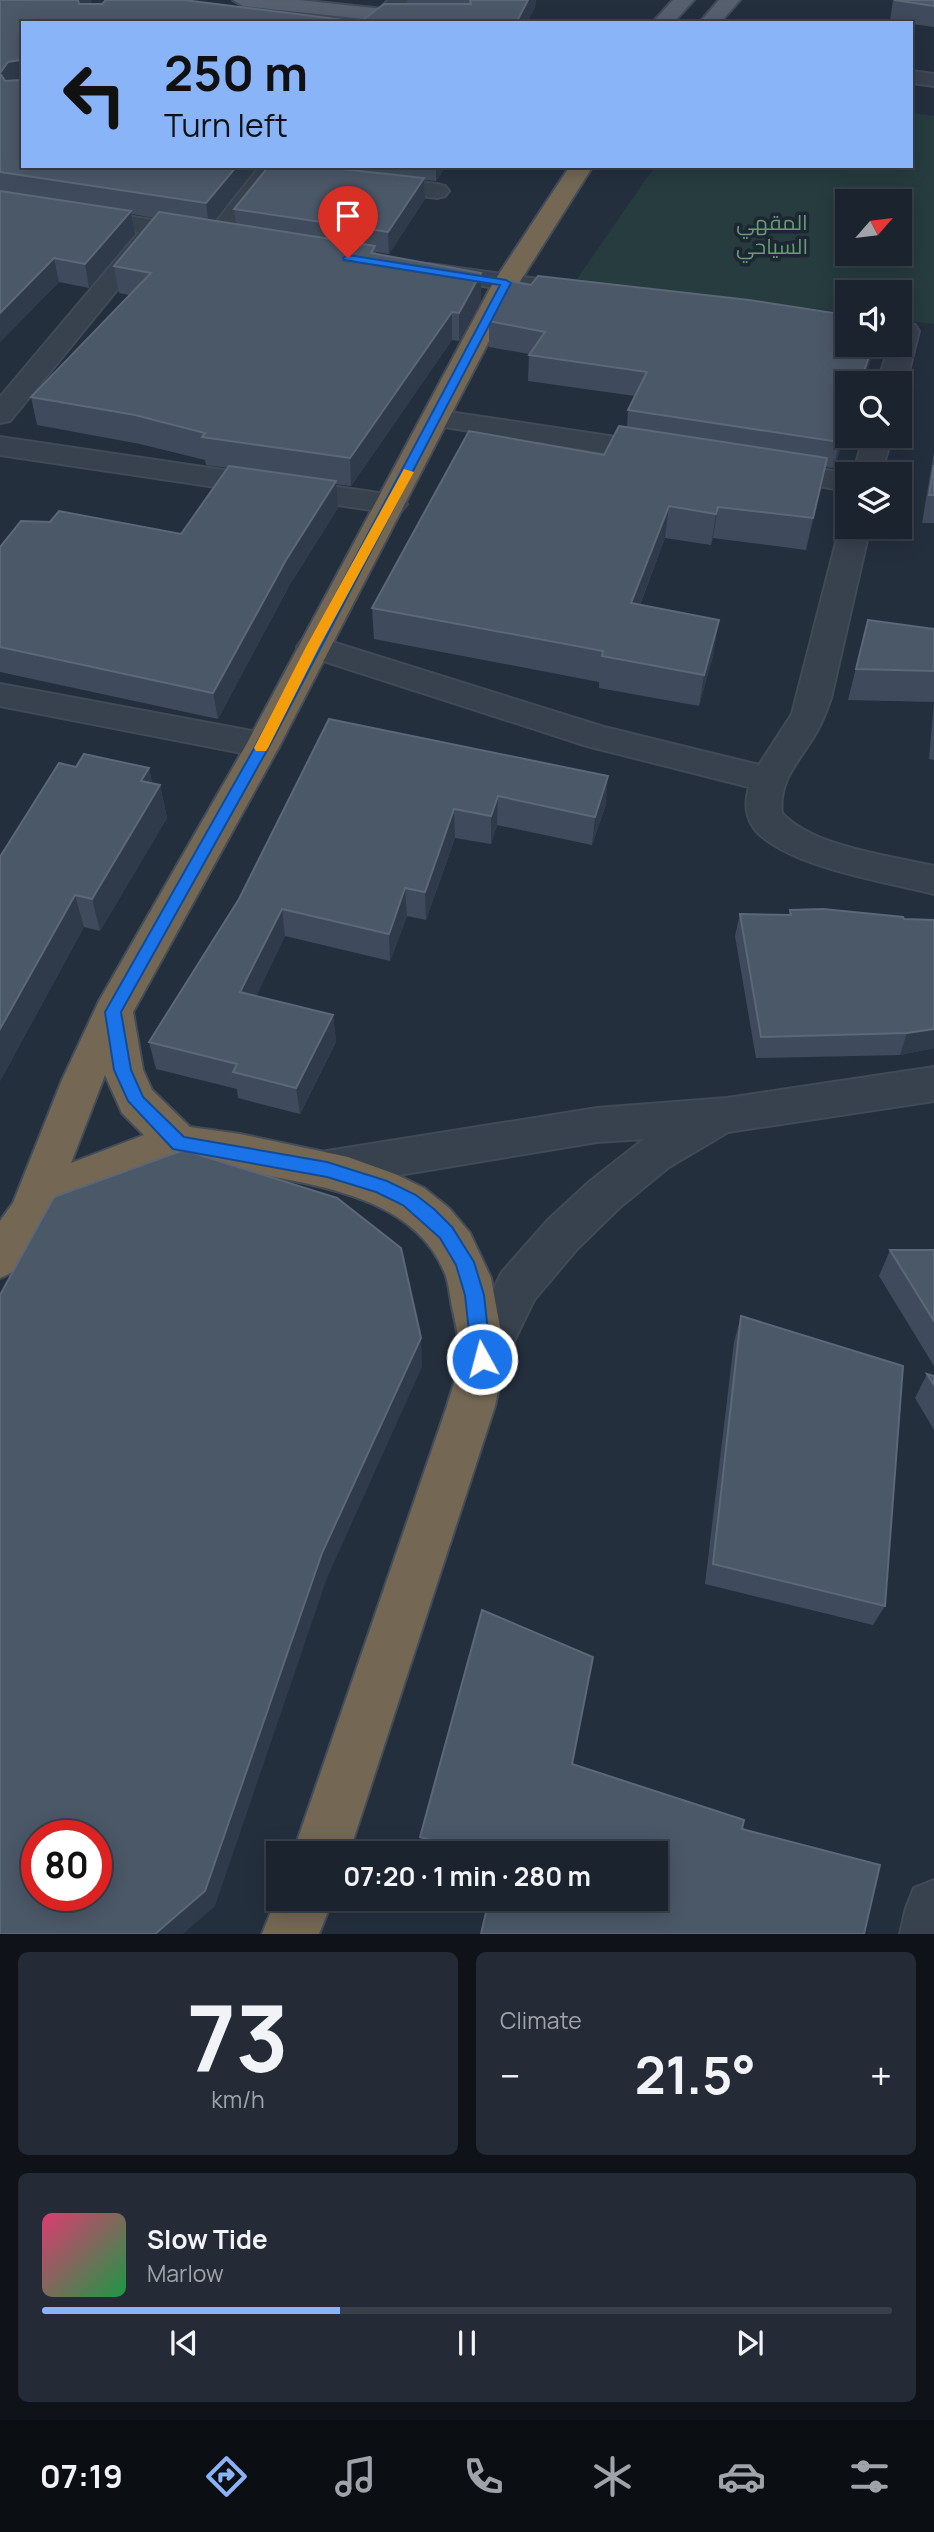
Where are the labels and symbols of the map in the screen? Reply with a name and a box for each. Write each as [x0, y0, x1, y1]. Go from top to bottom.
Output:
pin [318, 186, 378, 258]
north arrow [835, 189, 912, 266]
park label: المقهي السياحي [736, 208, 808, 263]
position arrow [445, 1322, 519, 1396]
speed limit sign: 80 [21, 1820, 112, 1911]

